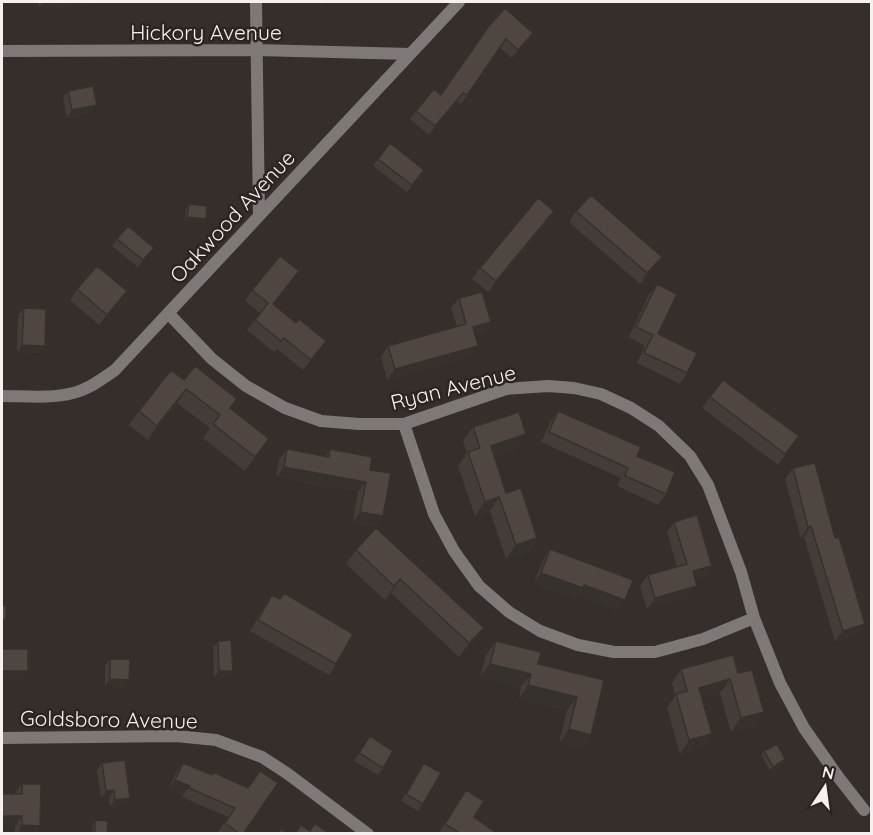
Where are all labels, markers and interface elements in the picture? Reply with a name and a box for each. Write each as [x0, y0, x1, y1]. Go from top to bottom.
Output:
street label: Hickory Avenue [130, 19, 282, 45]
street label: Oakwood Avenue [164, 144, 300, 288]
street label: Ryan Avenue [388, 359, 518, 415]
street label: Goldsboro Avenue [20, 704, 198, 734]
north arrow [795, 757, 855, 817]
text: N [820, 761, 836, 783]

